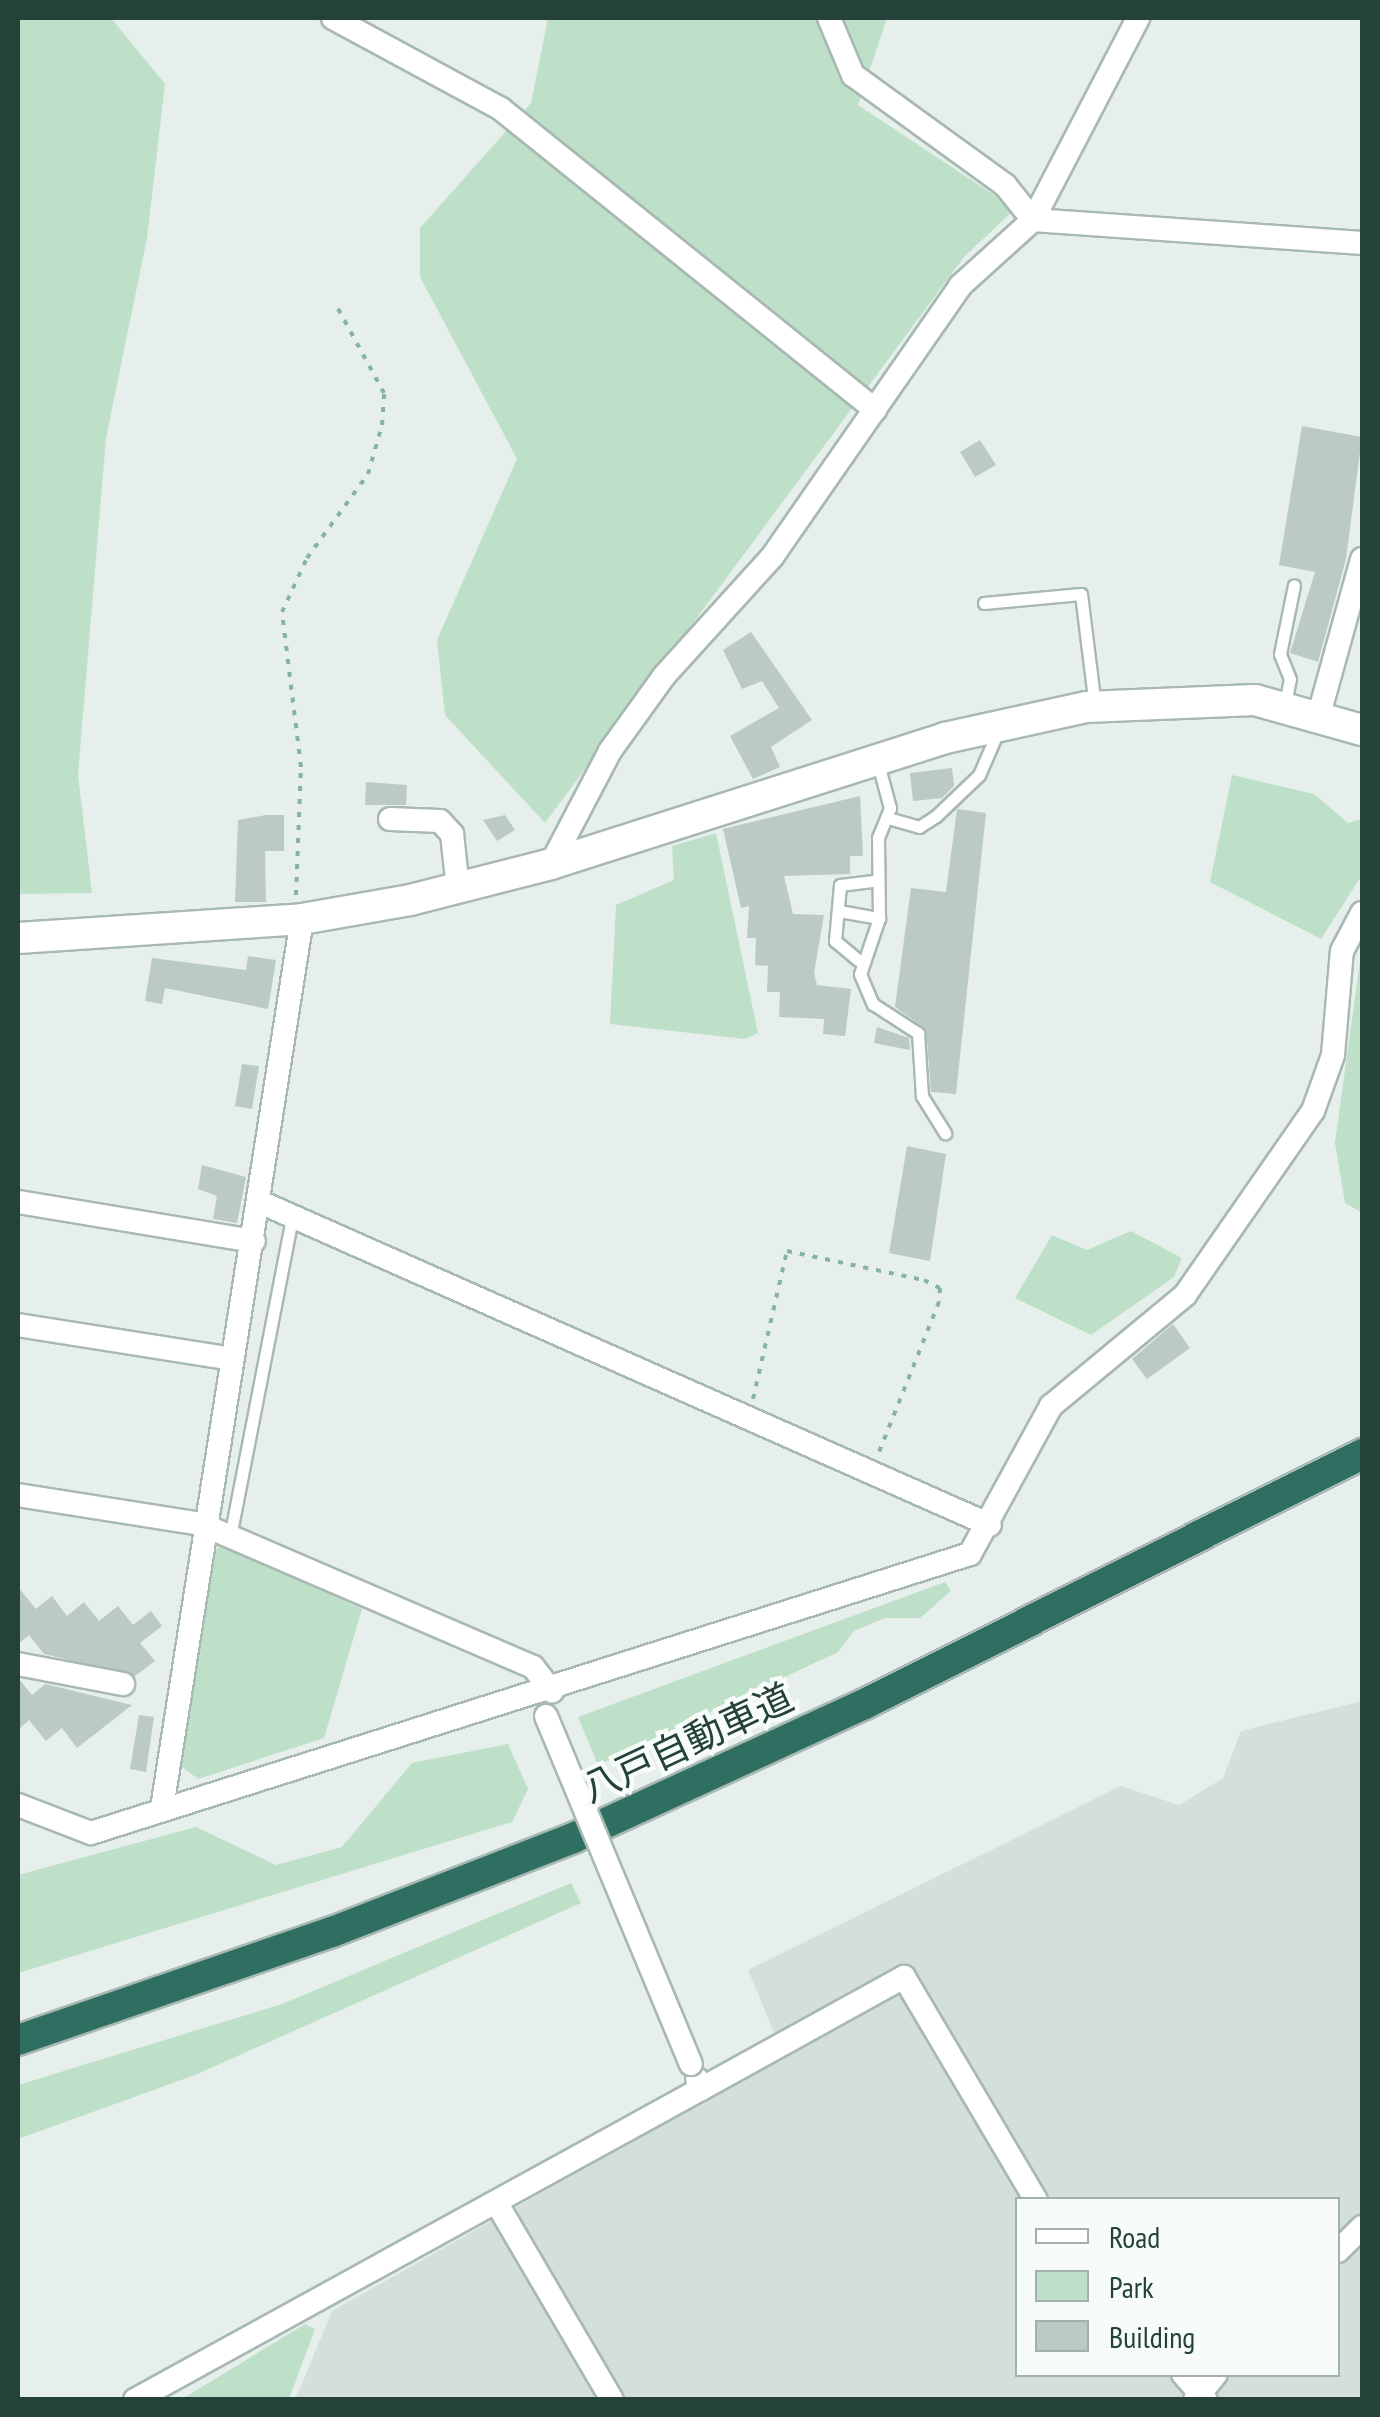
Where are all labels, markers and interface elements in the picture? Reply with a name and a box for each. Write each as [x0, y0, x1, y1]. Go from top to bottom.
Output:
street label: 八戸自動車道 [574, 1673, 800, 1811]
legend [1015, 2197, 1340, 2377]
text: Road [1109, 2217, 1160, 2256]
text: Park [1109, 2267, 1154, 2306]
text: Building [1109, 2317, 1195, 2356]

